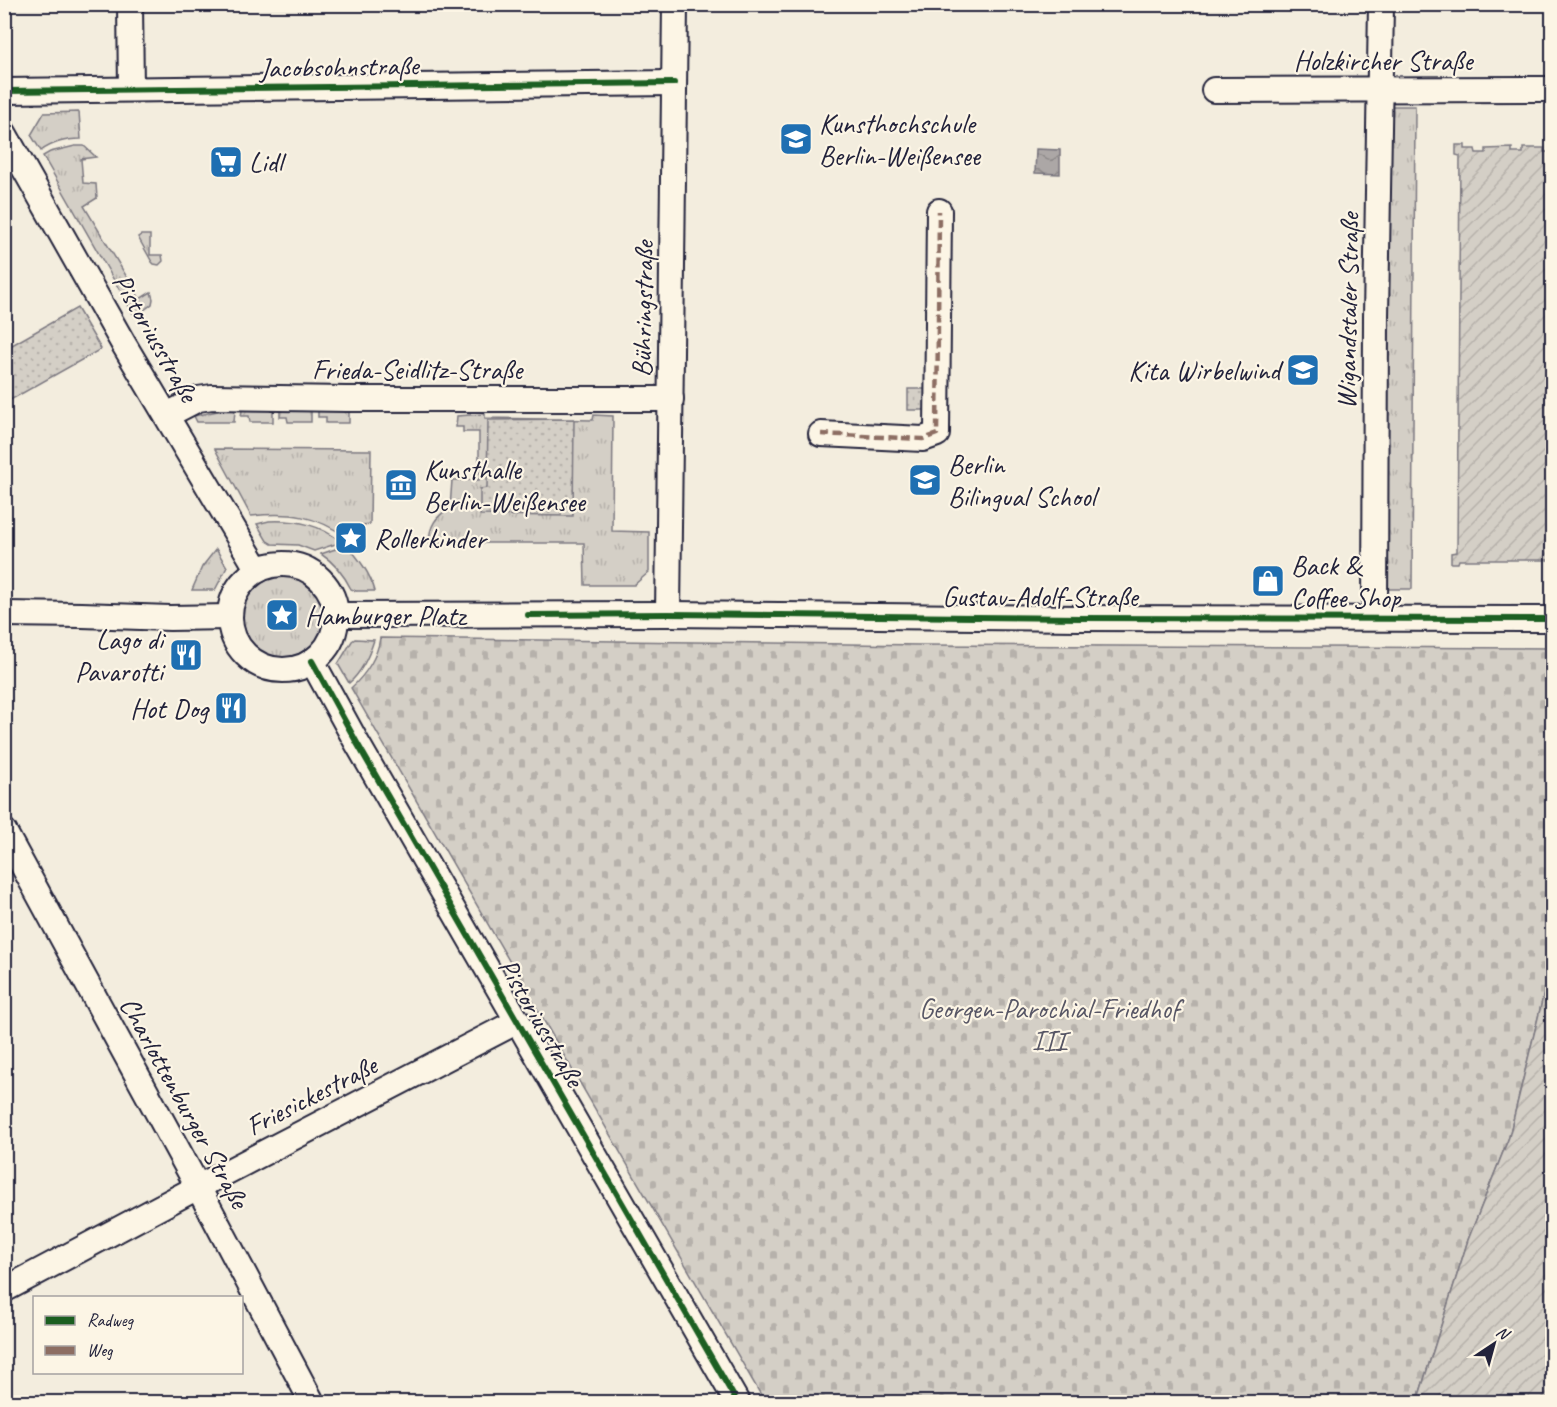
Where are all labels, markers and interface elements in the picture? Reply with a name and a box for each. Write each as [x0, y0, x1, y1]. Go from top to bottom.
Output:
street label: Holzkircher Straße [1294, 43, 1474, 78]
street label: Jacobsohnstraße [257, 48, 421, 85]
place label: Kunsthochschule Berlin-Weißensee [819, 106, 982, 173]
school or university icon: Kunsthochschule Berlin-Weißensee [778, 121, 814, 157]
supermarket icon: Lidl [208, 144, 244, 180]
place label: Lidl [249, 145, 287, 180]
street label: Wigandstaler Straße [1328, 211, 1367, 410]
street label: Bühringstraße [624, 239, 661, 377]
street label: Pistoriusstraße [105, 267, 207, 409]
street label: Frieda-Seidlitz-Straße [312, 352, 524, 387]
school or university icon: Kita Wirbelwind [1285, 352, 1321, 388]
place label: Kita Wirbelwind [1128, 353, 1284, 388]
place label: Berlin Bilingual School [948, 447, 1101, 514]
place label: Kunsthalle Berlin-Weißensee [424, 452, 587, 519]
school or university icon: Berlin Bilingual School [907, 462, 943, 498]
museum icon: Kunsthalle Berlin-Weißensee [383, 467, 419, 503]
place icon: Rollerkinder [333, 520, 369, 556]
place label: Rollerkinder [374, 521, 488, 556]
place label: Back & Coffee Shop [1291, 548, 1402, 615]
shop icon: Back & Coffee Shop [1250, 563, 1286, 599]
street label: Gustav-Adolf-Straße [942, 579, 1140, 614]
place icon: Hamburger Platz [264, 597, 300, 633]
place label: Hamburger Platz [305, 598, 467, 633]
place label: Lago di Pavarotti [75, 622, 167, 689]
restaurant icon: Lago di Pavarotti [168, 637, 204, 673]
restaurant icon: Hot Dog [213, 690, 249, 726]
place label: Hot Dog [130, 691, 210, 726]
street label: Pistoriusstraße [491, 952, 593, 1094]
street label: Charlottenburger Straße [112, 990, 258, 1216]
park label: Georgen-Parochial-Friedhof III [919, 991, 1185, 1058]
street label: Friesickestraße [240, 1047, 384, 1143]
legend [33, 1296, 243, 1374]
text: Radweg [87, 1309, 135, 1331]
north arrow [1464, 1314, 1524, 1374]
text: N [1492, 1322, 1515, 1345]
text: Weg [87, 1339, 114, 1361]

